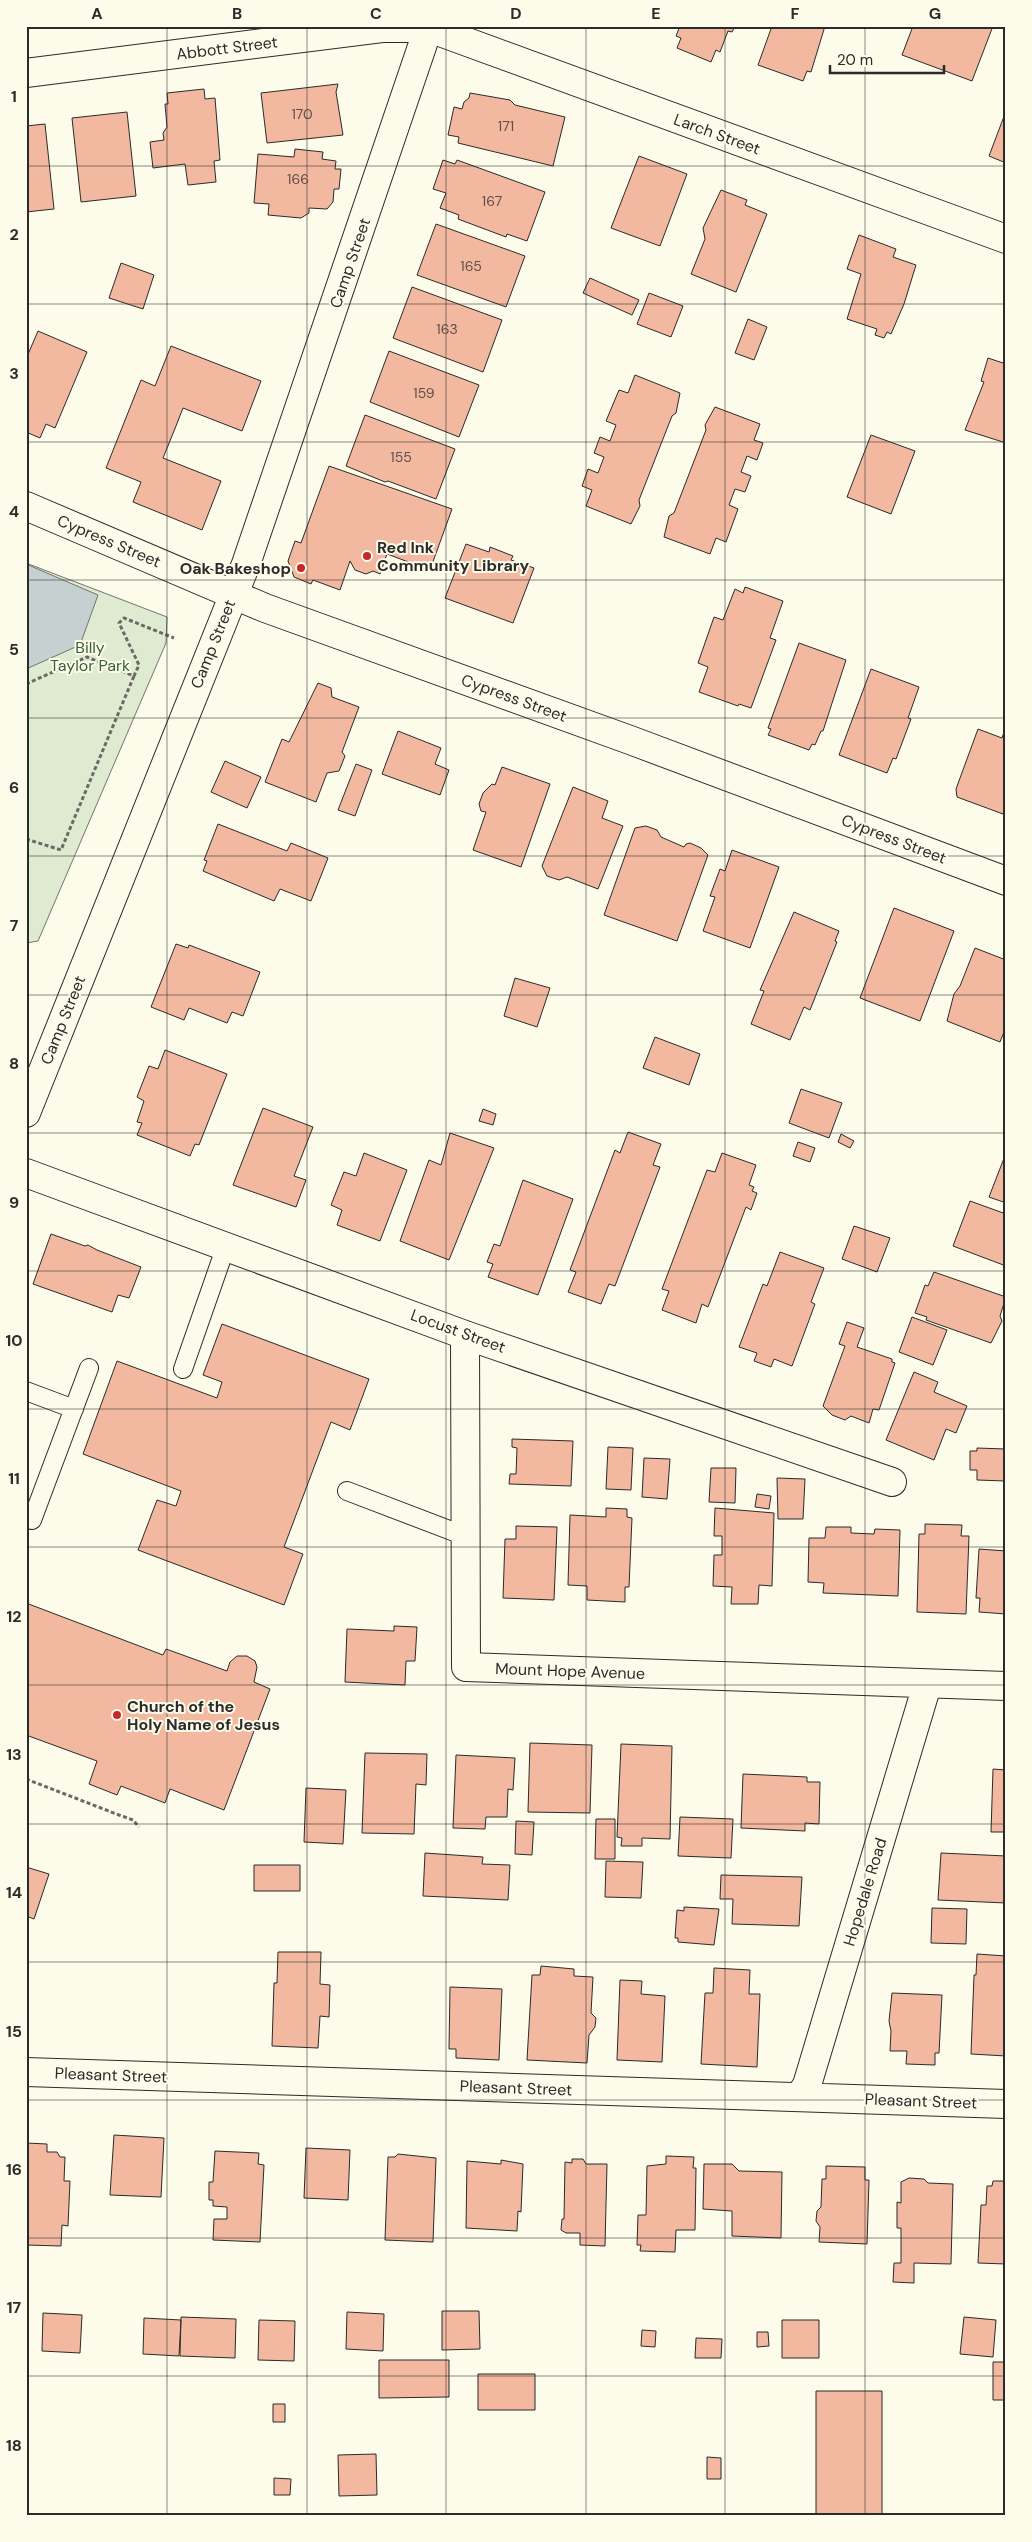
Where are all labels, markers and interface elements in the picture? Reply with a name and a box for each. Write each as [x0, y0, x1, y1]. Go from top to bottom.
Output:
text: A [91, 3, 103, 24]
text: B [232, 3, 242, 24]
text: C [370, 3, 382, 24]
text: D [510, 3, 522, 24]
text: E [651, 3, 661, 24]
text: F [791, 3, 800, 24]
text: G [929, 3, 941, 24]
street label: Abbott Street [175, 31, 279, 65]
scale bar [830, 42, 943, 74]
text: 20 m [837, 50, 873, 70]
text: 1 [11, 86, 17, 107]
house number: 170 [291, 105, 313, 123]
street label: Larch Street [671, 109, 763, 159]
house number: 171 [498, 117, 514, 135]
house number: 166 [287, 170, 309, 188]
house number: 167 [482, 192, 502, 210]
street label: Camp Street [325, 215, 375, 311]
text: 2 [9, 224, 19, 245]
house number: 165 [460, 257, 482, 275]
house number: 163 [436, 320, 458, 338]
text: 3 [9, 363, 19, 384]
house number: 159 [413, 384, 435, 402]
house number: 155 [390, 448, 412, 466]
text: 4 [9, 501, 19, 522]
street label: Cypress Street [54, 510, 164, 572]
place label: Red Ink Community Library [377, 537, 529, 576]
marker: Red Ink Community Library [361, 550, 373, 562]
place label: Oak Bakeshop [180, 558, 291, 579]
marker: Oak Bakeshop [295, 562, 307, 574]
street label: Camp Street [186, 596, 240, 692]
park label: Billy Taylor Park [50, 637, 130, 676]
text: 5 [9, 639, 19, 660]
street label: Cypress Street [458, 669, 570, 727]
text: 6 [9, 777, 19, 798]
street label: Cypress Street [839, 809, 949, 869]
text: 7 [10, 915, 19, 936]
street label: Camp Street [36, 972, 90, 1068]
text: 8 [9, 1053, 19, 1074]
text: 9 [9, 1192, 19, 1213]
street label: Locust Street [408, 1304, 508, 1358]
text: 10 [5, 1330, 23, 1351]
text: 11 [8, 1468, 20, 1489]
text: 12 [6, 1606, 22, 1627]
street label: Mount Hope Avenue [495, 1658, 645, 1684]
place label: Church of the Holy Name of Jesus [127, 1696, 280, 1735]
marker: Church of the Holy Name of Jesus [111, 1709, 123, 1721]
text: 13 [6, 1744, 22, 1765]
street label: Hopedale Road [839, 1835, 891, 1949]
text: 14 [6, 1882, 22, 1903]
text: 15 [6, 2021, 22, 2042]
street label: Pleasant Street [54, 2063, 168, 2087]
street label: Pleasant Street [459, 2076, 573, 2100]
street label: Pleasant Street [864, 2089, 978, 2113]
text: 16 [6, 2159, 22, 2180]
text: 17 [7, 2297, 22, 2318]
text: 18 [6, 2435, 22, 2456]

